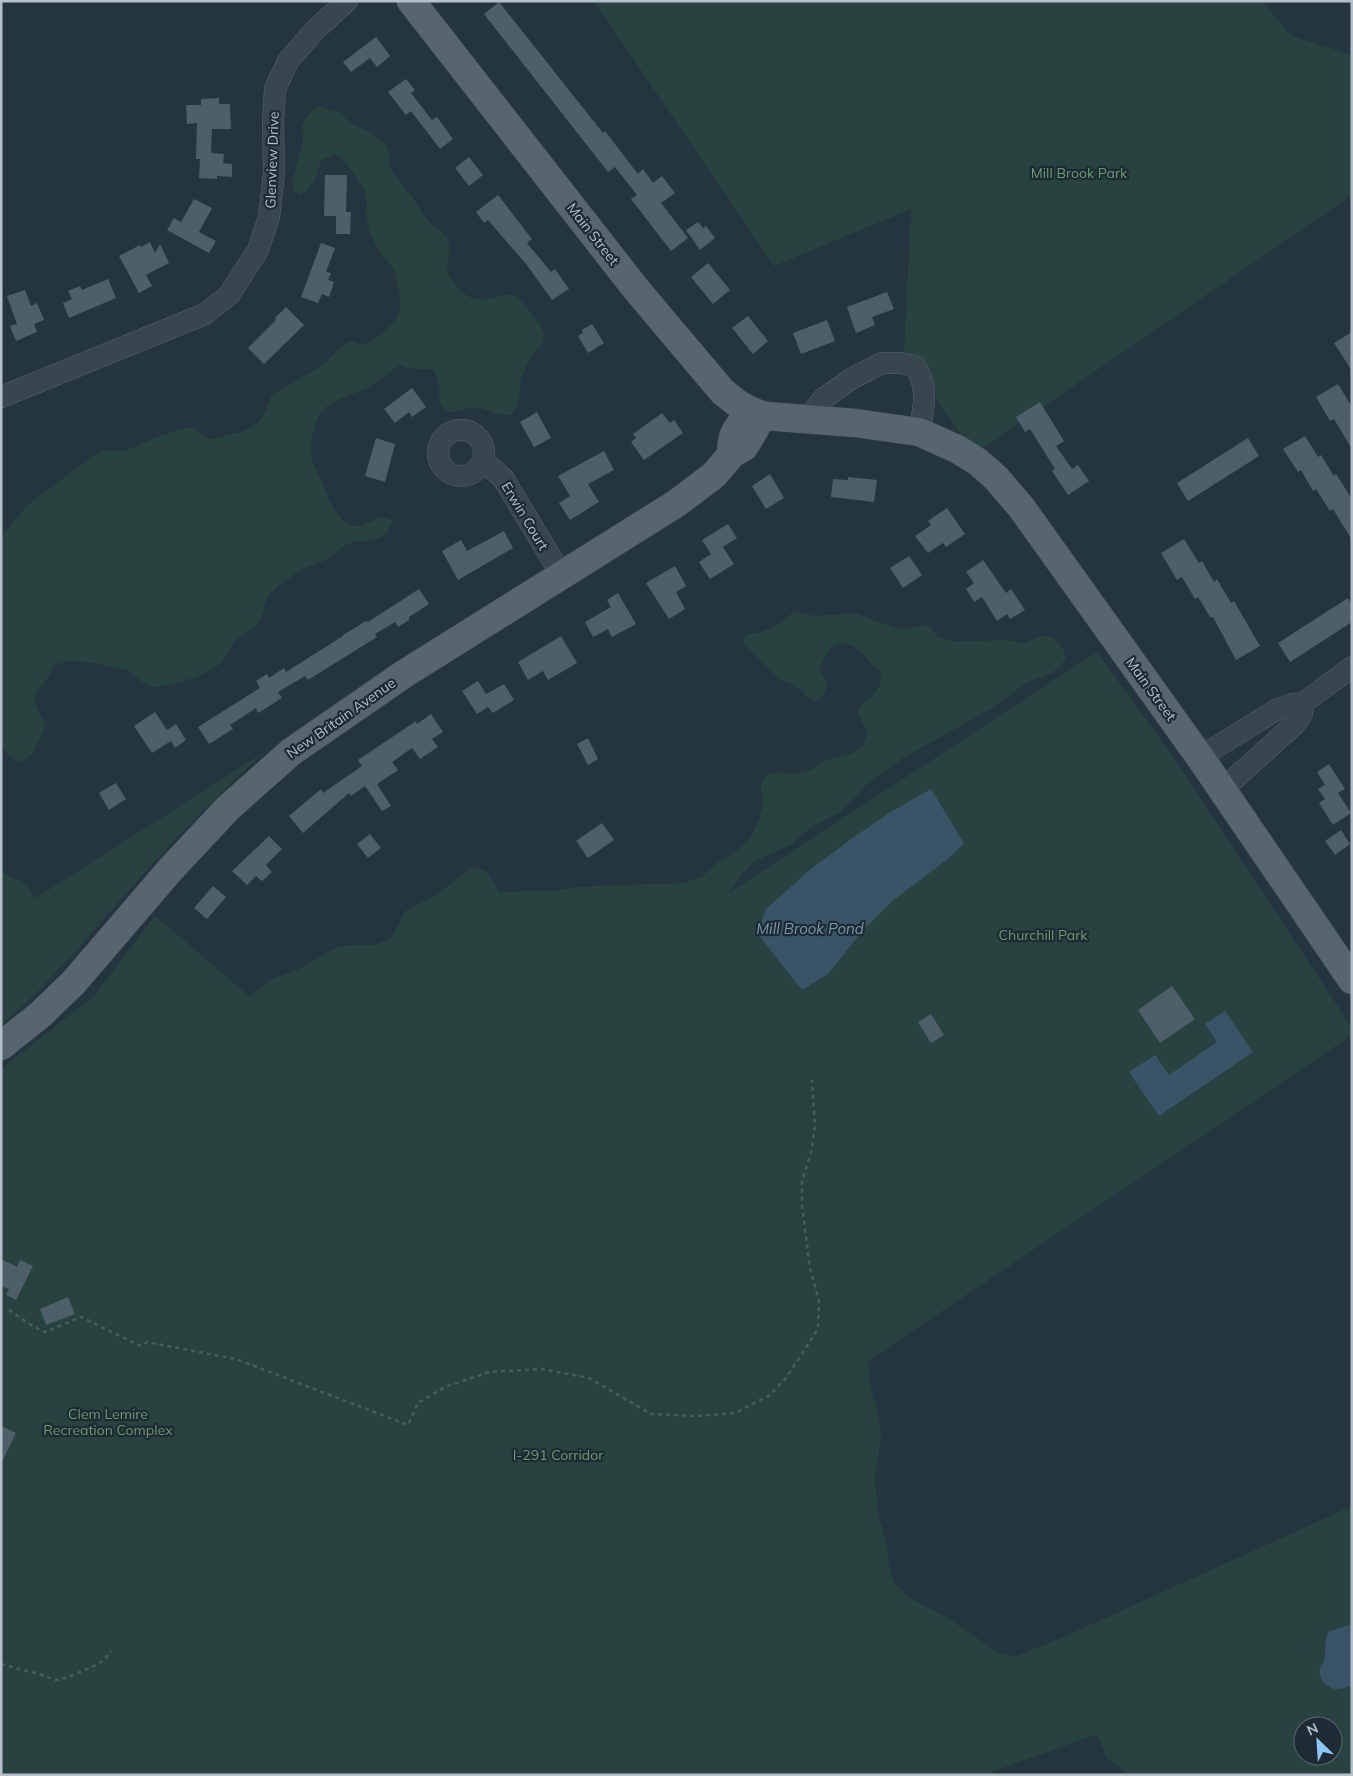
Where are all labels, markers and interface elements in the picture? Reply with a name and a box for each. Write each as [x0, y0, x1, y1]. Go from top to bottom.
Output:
street label: Glenview Drive [261, 111, 283, 209]
park label: Mill Brook Park [1031, 164, 1128, 182]
street label: Main Street [563, 199, 623, 269]
street label: Erwin Court [498, 479, 552, 554]
street label: Main Street [1122, 654, 1180, 724]
street label: New Britain Avenue [283, 674, 399, 762]
water label: Mill Brook Pond [756, 919, 864, 938]
park label: Churchill Park [998, 926, 1088, 944]
park label: Clem Lemire Recreation Complex [43, 1405, 173, 1439]
park label: I-291 Corridor [513, 1446, 604, 1464]
north arrow [1293, 1716, 1343, 1766]
text: N [1304, 1719, 1321, 1740]

